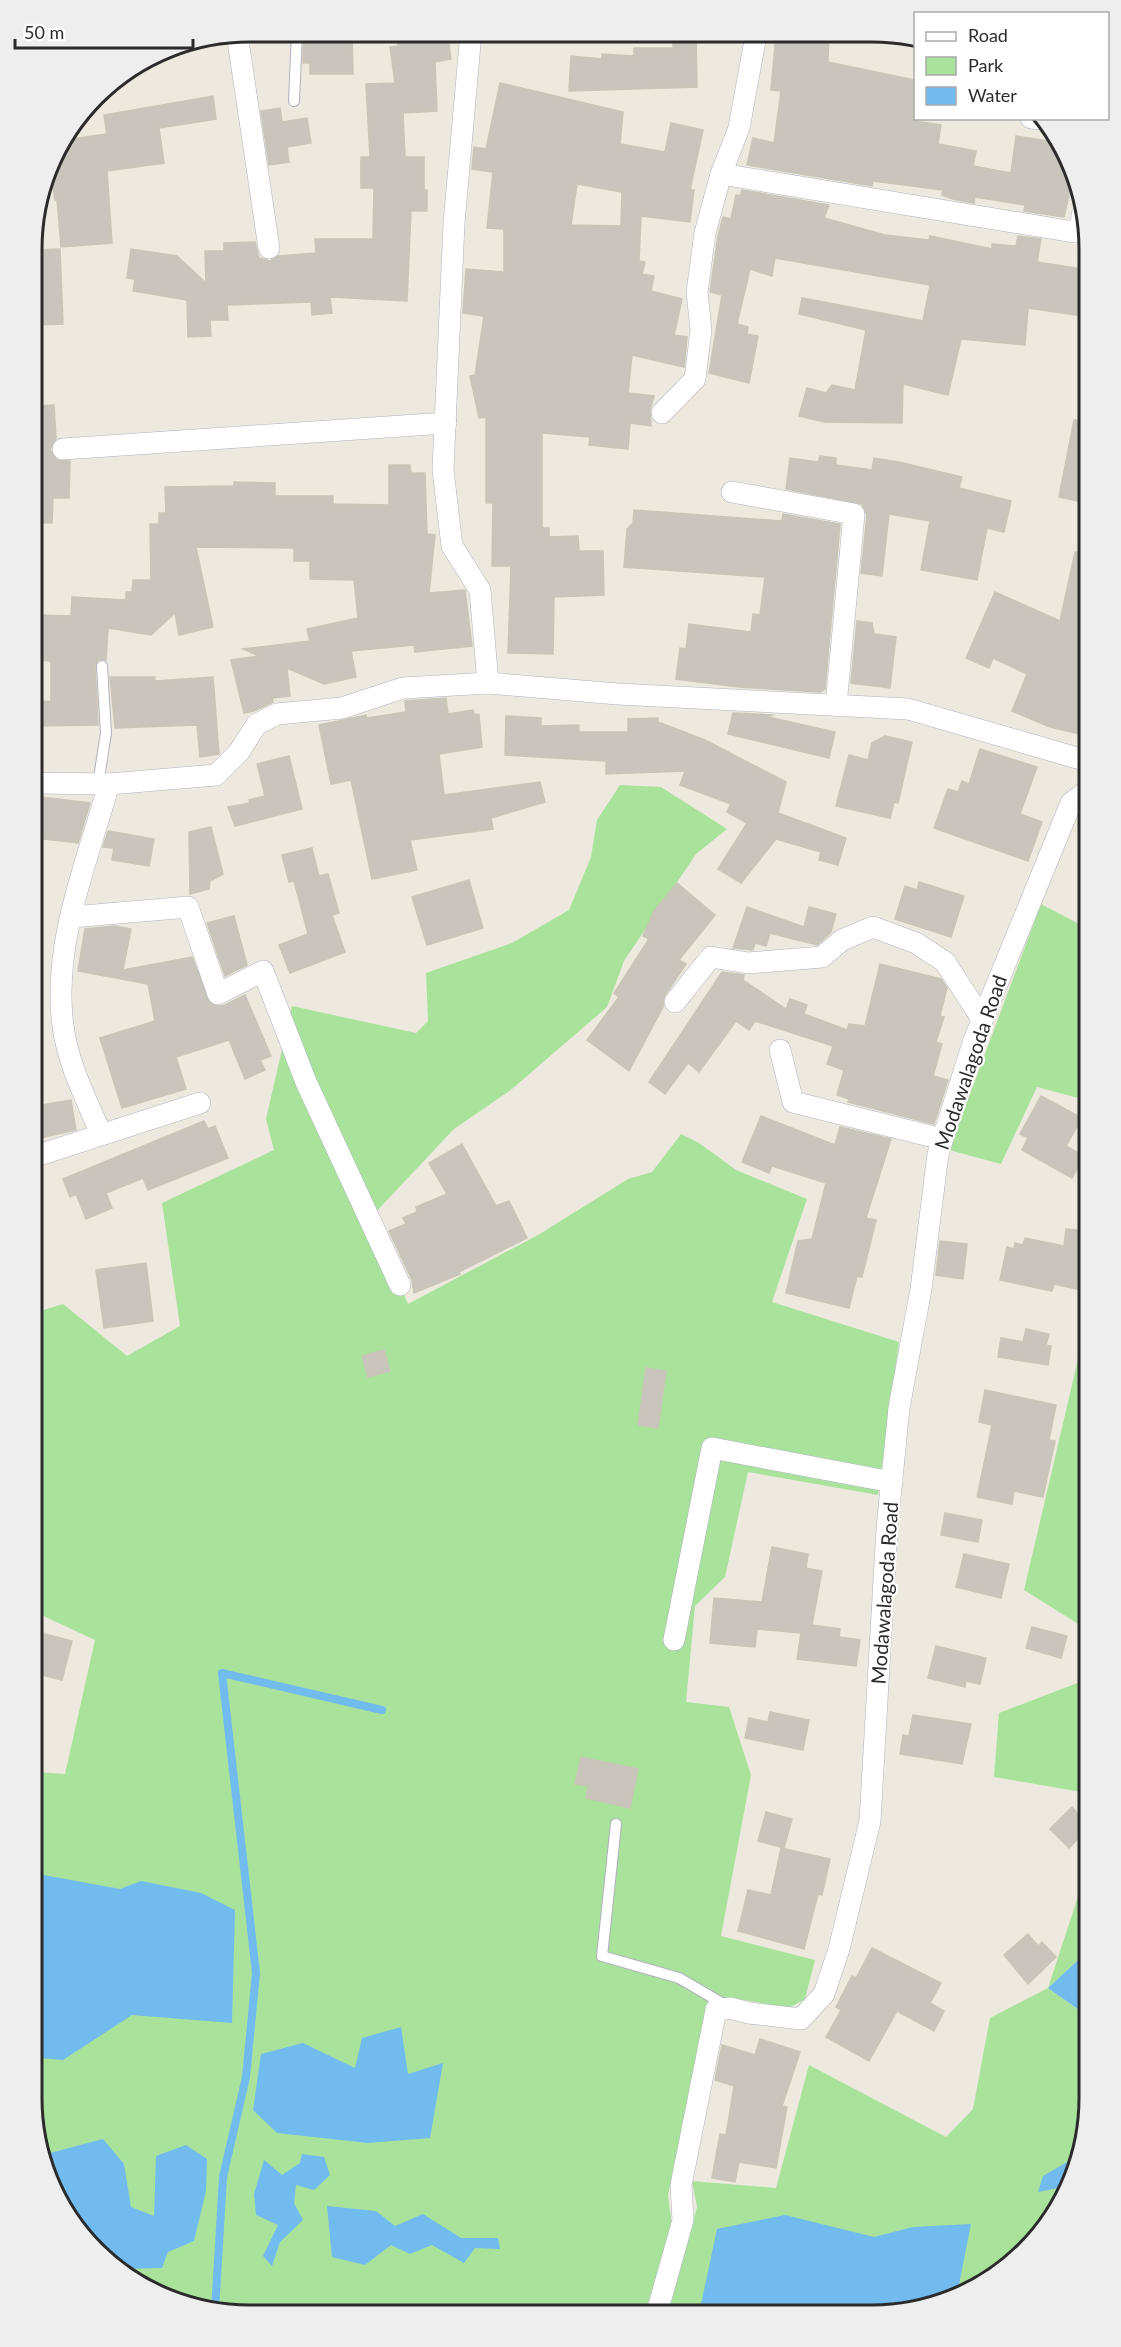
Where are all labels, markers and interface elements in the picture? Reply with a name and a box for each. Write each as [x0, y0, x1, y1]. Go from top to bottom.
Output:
scale bar [15, 12, 194, 50]
legend [914, 12, 1109, 120]
text: 50 m [24, 21, 64, 43]
text: Road [968, 24, 1008, 46]
text: Park [968, 54, 1004, 76]
text: Water [968, 84, 1017, 106]
street label: Modawalagoda Road [929, 972, 1011, 1152]
street label: Modawalagoda Road [866, 1501, 902, 1685]

